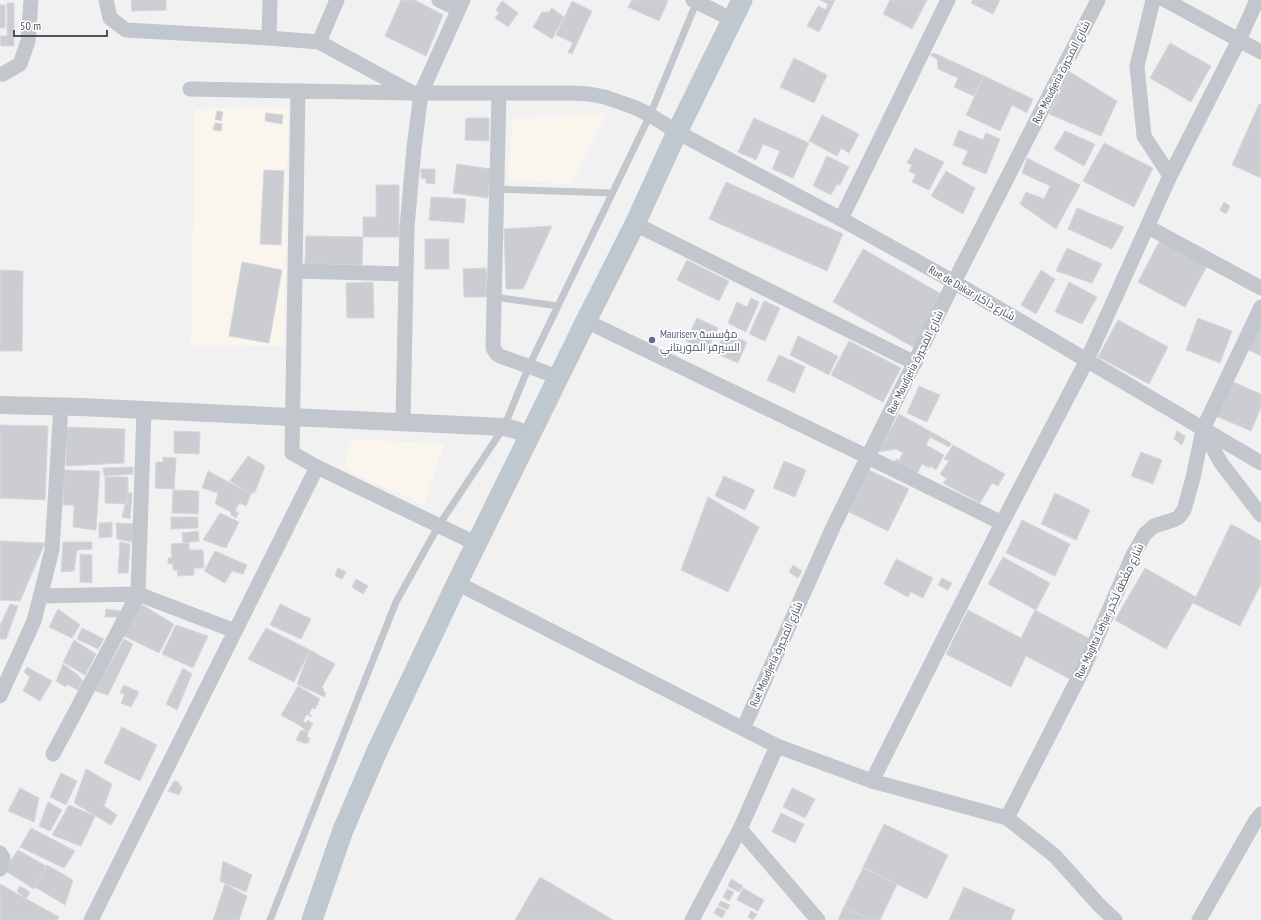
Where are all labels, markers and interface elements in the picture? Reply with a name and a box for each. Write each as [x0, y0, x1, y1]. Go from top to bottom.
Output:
scale bar [14, 12, 107, 38]
text: 50 m [20, 18, 41, 33]
street label: Rue Moudjeria شارع المجيرة [1029, 18, 1094, 126]
street label: Rue de Dakar شارع داكار [926, 263, 1018, 324]
street label: Rue Moudjeria شارع المجيرة [884, 308, 947, 417]
place label: Mauriserv مؤسسة السيرفر الموريتاني [660, 327, 740, 356]
marker: Mauriserv مؤسسة السيرفر الموريتاني [647, 335, 657, 345]
street label: Rue Maghta Lehjar شارع مِغْطَة لَحْجَر [1071, 541, 1147, 681]
street label: Rue Moudjeria شارع المجيرة [746, 599, 806, 709]

